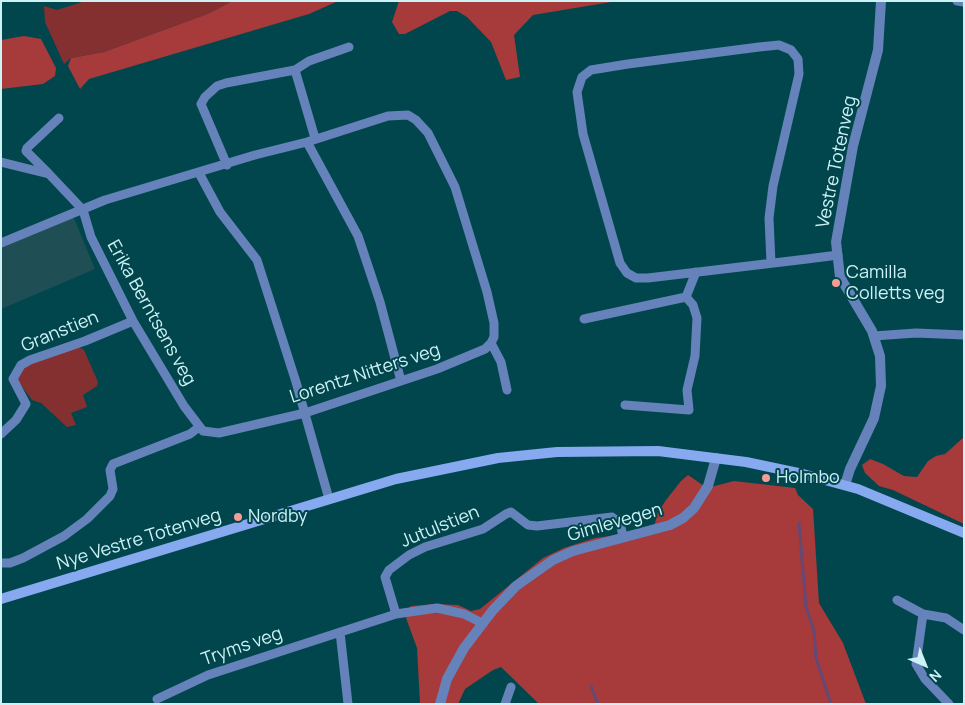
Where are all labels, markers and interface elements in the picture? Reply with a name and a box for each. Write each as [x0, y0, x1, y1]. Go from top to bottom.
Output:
street label: Vestre Totenveg [812, 94, 862, 230]
street label: Erika Berntsens veg [102, 237, 200, 389]
place label: Camilla Colletts veg [846, 262, 945, 304]
marker: Camilla Colletts veg [830, 277, 842, 289]
street label: Granstien [18, 307, 102, 357]
street label: Lorentz Nitters veg [287, 339, 443, 409]
place label: Holmbo [776, 467, 840, 489]
marker: Holmbo [760, 472, 772, 484]
street label: Gimlevegen [565, 499, 665, 547]
street label: Jutulstien [398, 501, 482, 553]
street label: Nye Vestre Totenveg [54, 505, 224, 575]
place label: Nordby [248, 506, 308, 528]
marker: Nordby [232, 511, 244, 523]
street label: Tryms veg [199, 623, 285, 671]
north arrow [900, 640, 950, 690]
text: N [926, 666, 946, 686]

